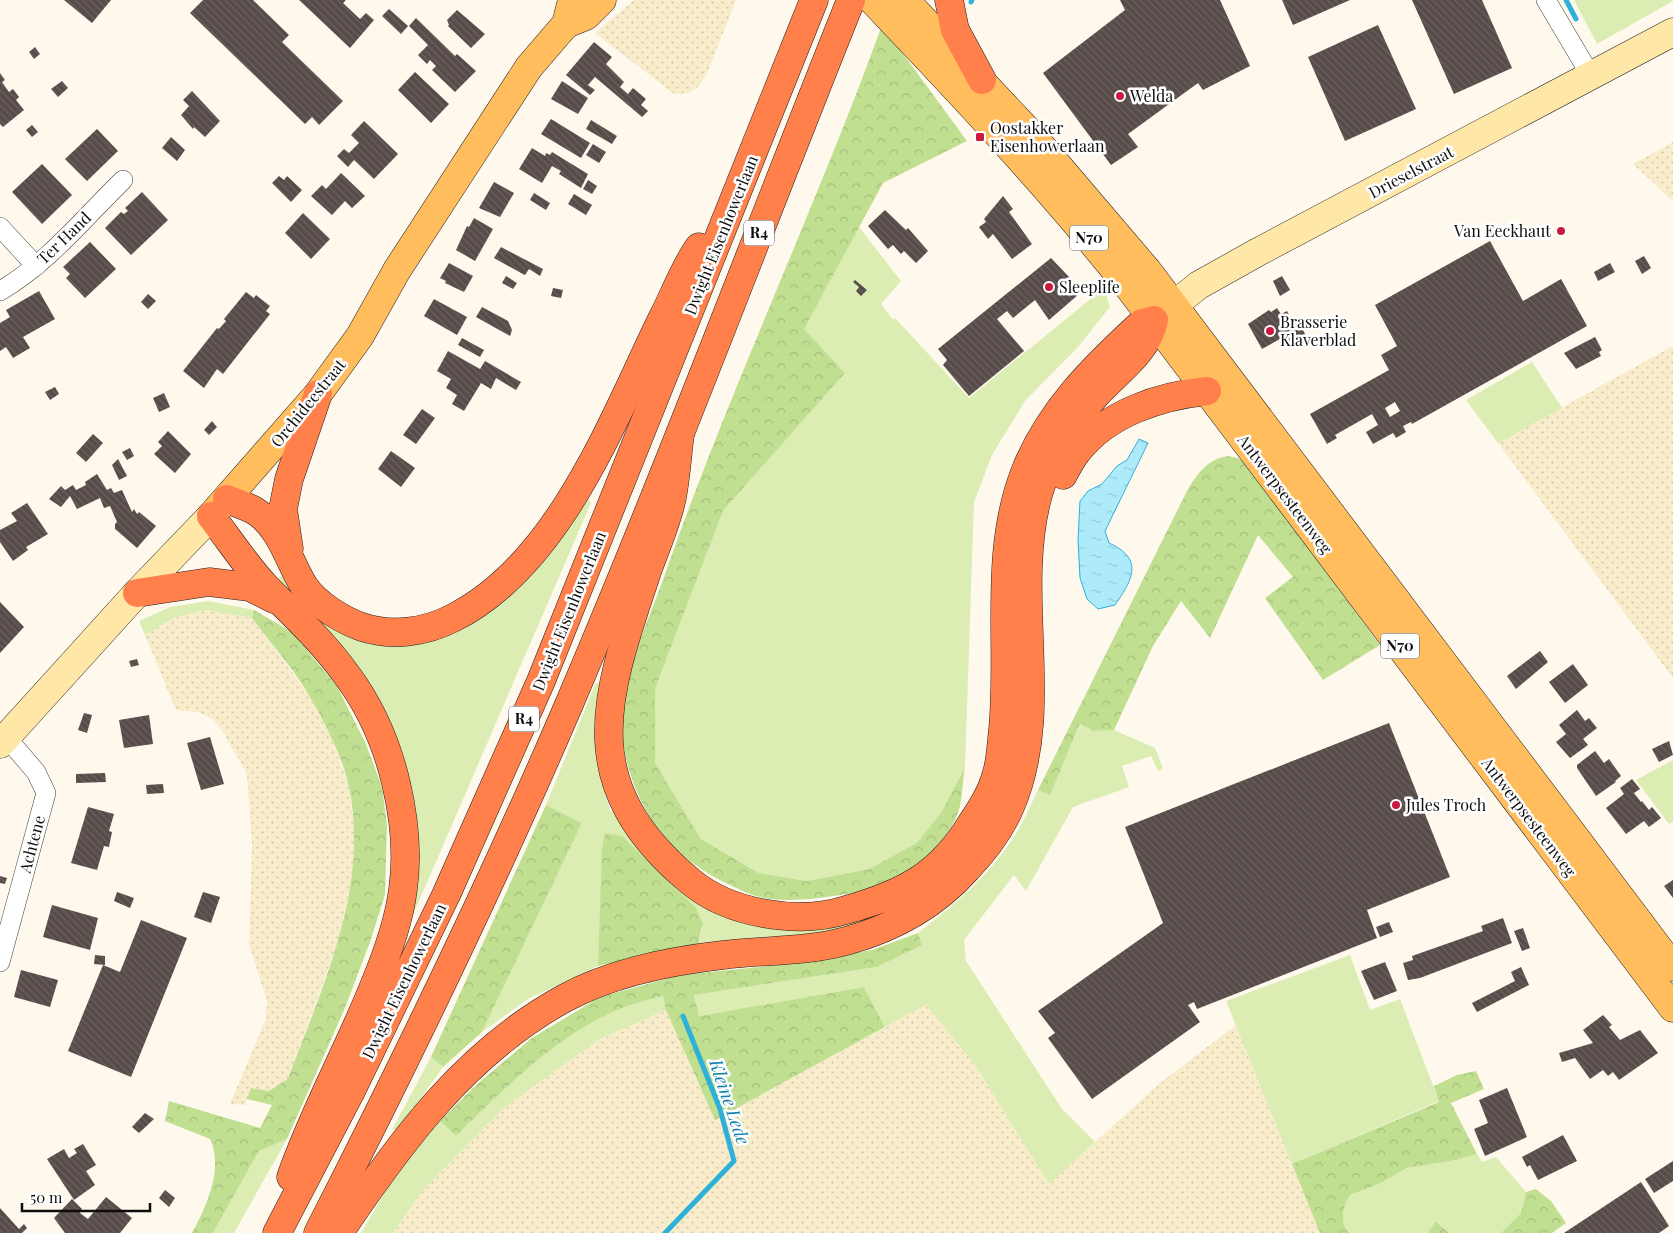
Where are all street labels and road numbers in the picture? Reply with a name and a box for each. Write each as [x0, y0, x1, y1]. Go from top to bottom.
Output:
street label: Drieselstraat [1365, 140, 1457, 203]
street label: Dwight Eisenhowerlaan [679, 152, 762, 318]
street label: Ter Hand [32, 207, 95, 268]
road number: R4 [744, 220, 774, 246]
road number: N70 [1070, 226, 1108, 250]
street label: Orchideestraat [266, 354, 350, 451]
street label: Antwerpsesteenweg [1233, 429, 1338, 558]
street label: Dwight Eisenhowerlaan [527, 528, 610, 694]
road number: N70 [1381, 634, 1419, 658]
road number: R4 [509, 706, 539, 732]
street label: Antwerpsesteenweg [1477, 752, 1582, 881]
street label: Achtene [14, 813, 49, 876]
street label: Dwight Eisenhowerlaan [357, 899, 450, 1062]

